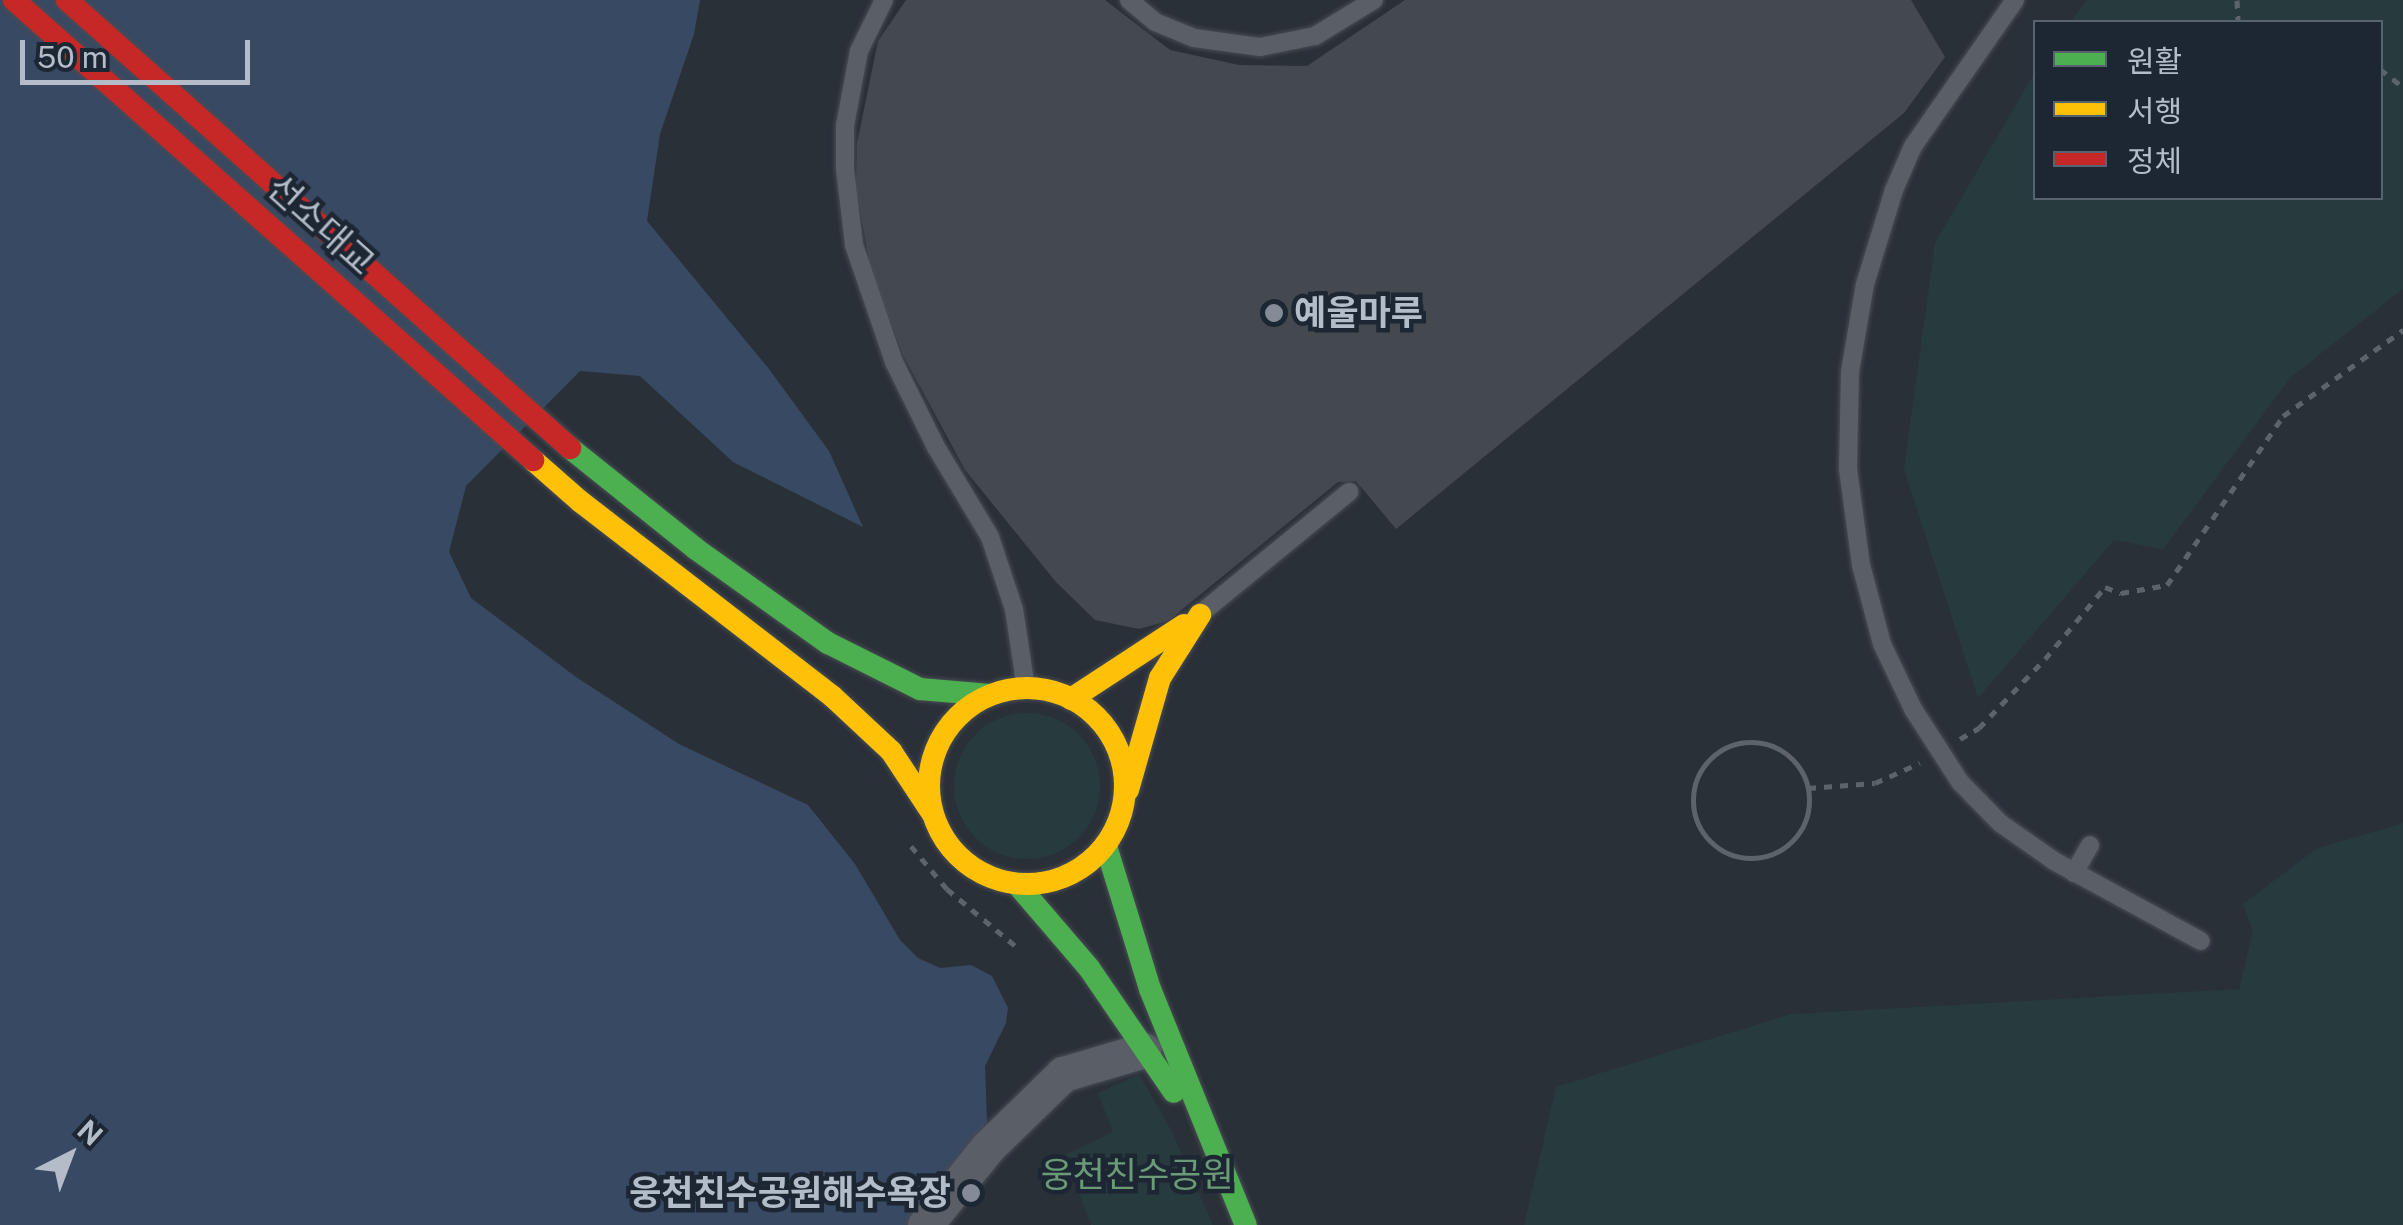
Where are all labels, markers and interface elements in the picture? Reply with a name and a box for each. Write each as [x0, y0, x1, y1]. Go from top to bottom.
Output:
scale bar [25, 20, 255, 82]
legend [2033, 20, 2383, 200]
text: 50 m [37, 39, 108, 75]
text: 원활 [2127, 43, 2182, 79]
text: 서행 [2127, 93, 2182, 129]
text: 정체 [2127, 143, 2182, 179]
street label: 선소대교 [259, 166, 383, 284]
place label: 예울마루 [1294, 292, 1423, 334]
marker: 예울마루 [1263, 302, 1285, 324]
north arrow [20, 1105, 120, 1205]
text: N [71, 1113, 110, 1152]
park label: 웅천친수공원 [1040, 1154, 1234, 1196]
place label: 웅천친수공원해수욕장 [629, 1172, 951, 1214]
marker: 웅천친수공원해수욕장 [960, 1182, 982, 1204]

